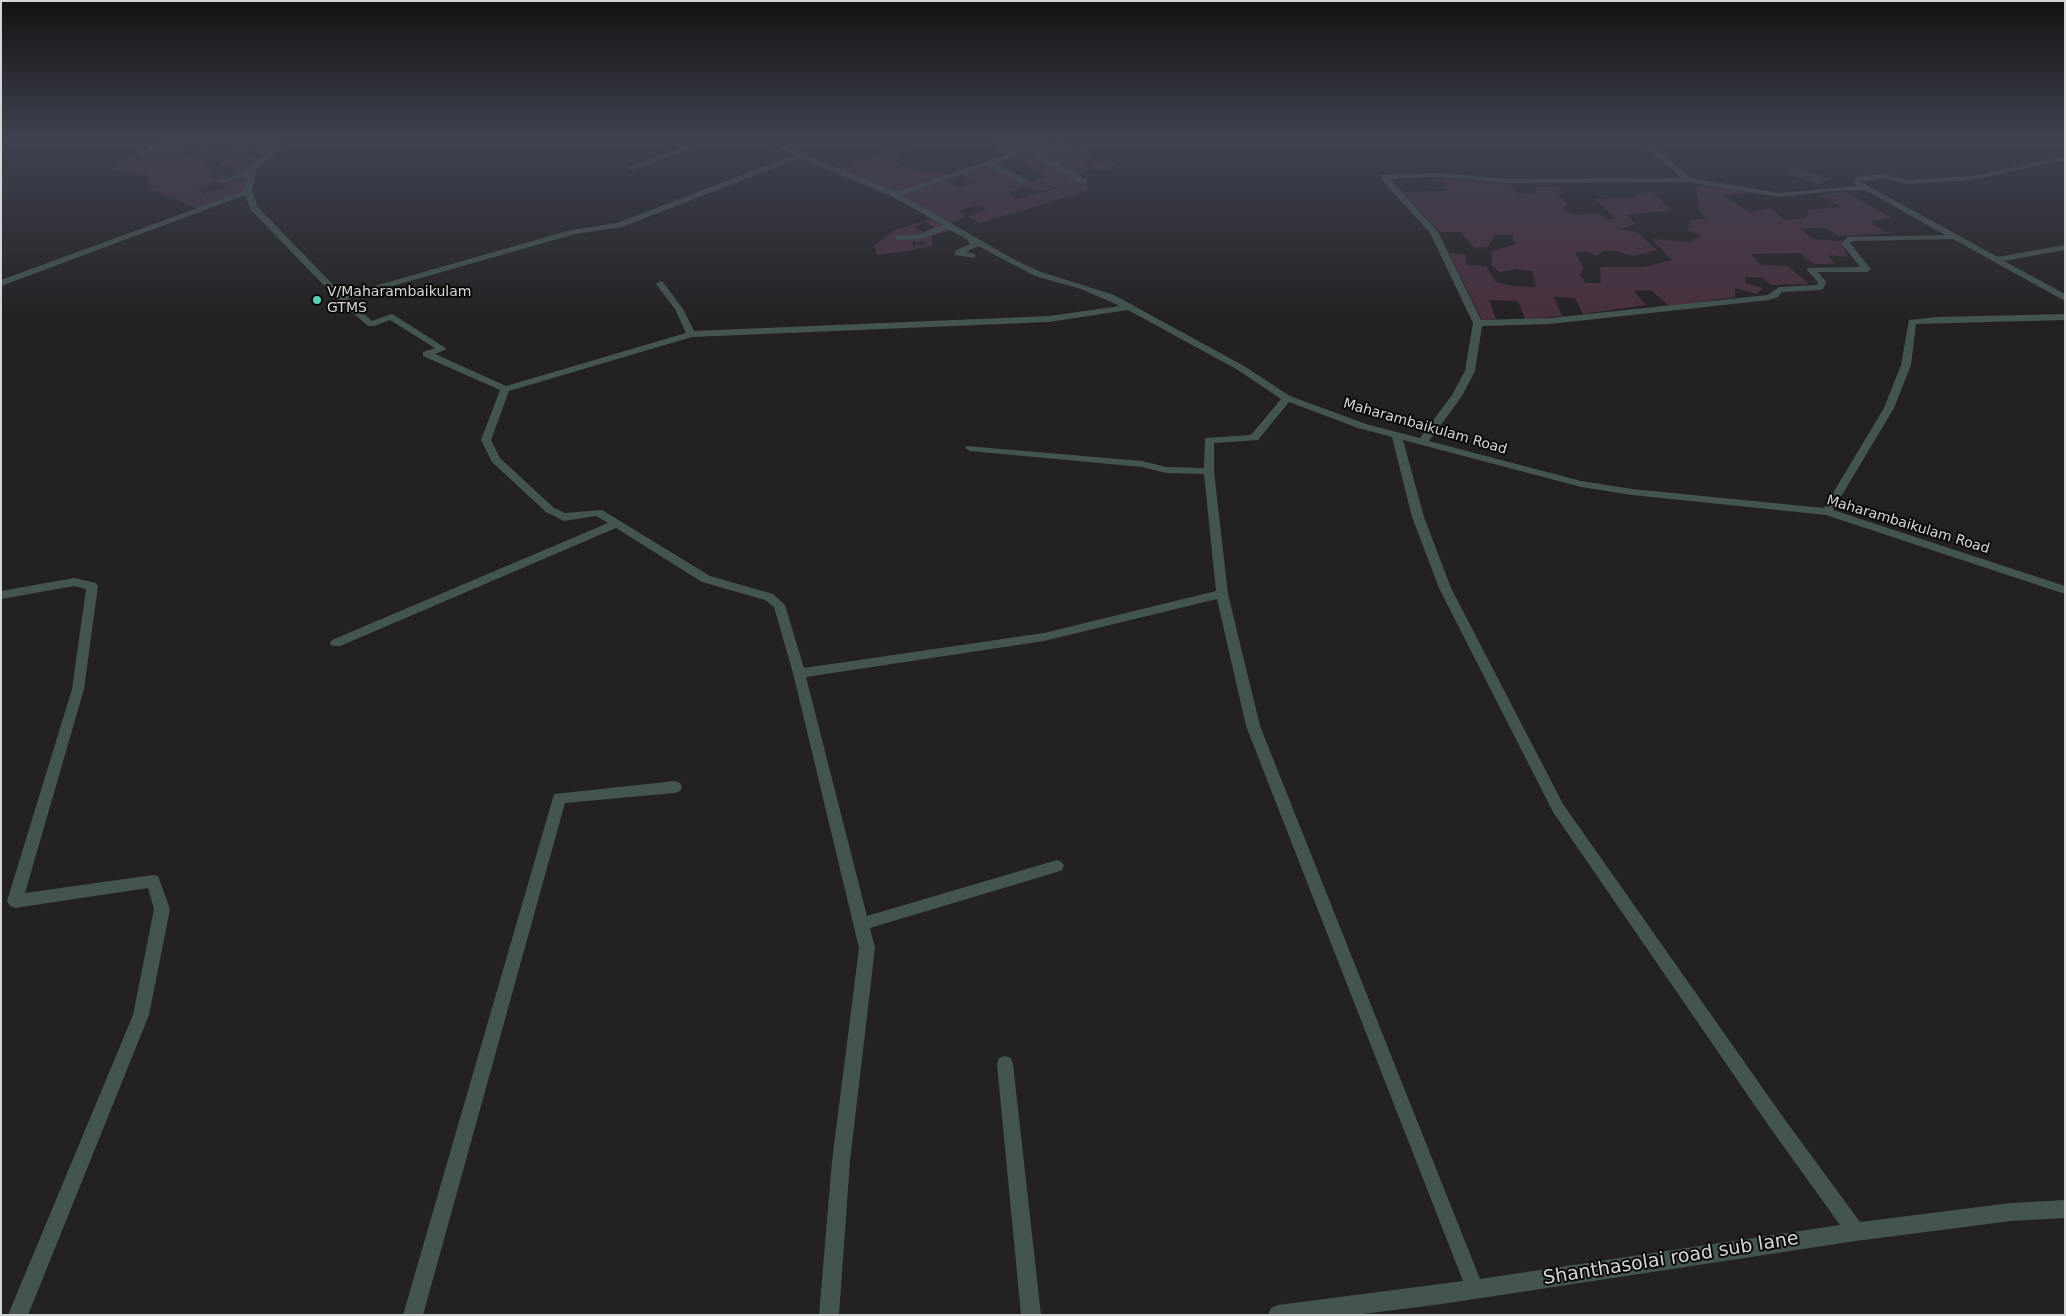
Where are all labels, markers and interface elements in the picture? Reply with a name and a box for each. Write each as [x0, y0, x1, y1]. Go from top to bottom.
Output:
place label: V/Maharambaikulam GTMS [327, 284, 471, 316]
marker: V/Maharambaikulam GTMS [311, 294, 323, 306]
street label: Maharambaikulam Road [1341, 396, 1509, 458]
street label: Maharambaikulam Road [1824, 492, 1992, 558]
street label: Shanthasolai road sub lane [1542, 1228, 1800, 1290]

